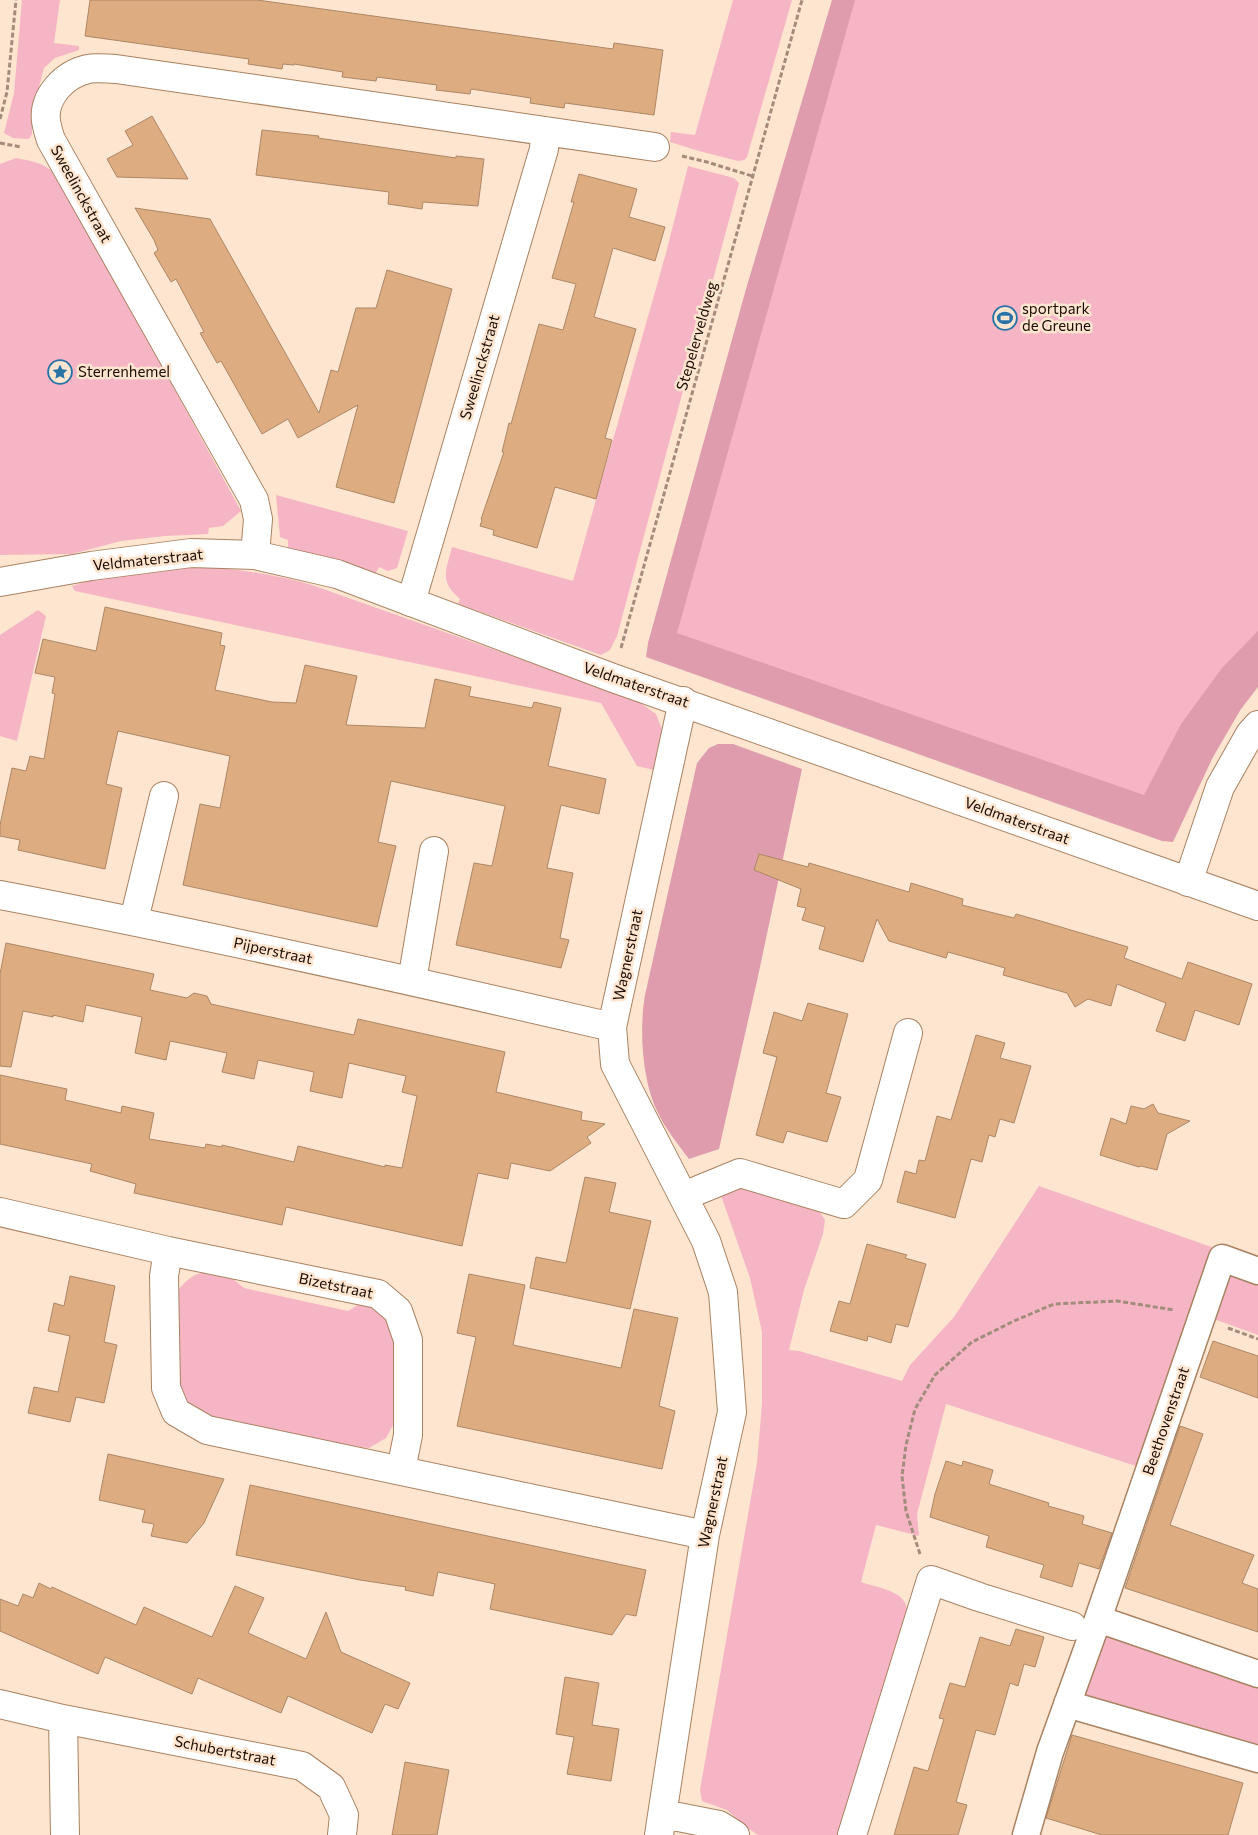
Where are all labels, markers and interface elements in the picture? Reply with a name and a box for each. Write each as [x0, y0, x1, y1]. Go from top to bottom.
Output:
street label: Sweelinckstraat [48, 142, 116, 245]
street label: Stepelerveldweg [672, 279, 720, 392]
place label: sportpark de Greune [1022, 299, 1091, 334]
sports icon: sportpark de Greune [992, 305, 1018, 331]
street label: Sweelinckstraat [455, 312, 503, 421]
place icon: Sterrenhemel [47, 359, 73, 385]
place label: Sterrenhemel [78, 362, 170, 380]
street label: Veldmaterstraat [92, 544, 204, 574]
street label: Veldmaterstraat [581, 657, 692, 711]
street label: Veldmaterstraat [962, 793, 1073, 847]
street label: Wagnerstraat [609, 907, 646, 1002]
street label: Pijperstraat [232, 933, 314, 967]
street label: Bizetstraat [297, 1268, 375, 1302]
street label: Beethovenstraat [1138, 1364, 1192, 1477]
street label: Wagnerstraat [694, 1454, 731, 1549]
street label: Schubertstraat [173, 1731, 277, 1769]

